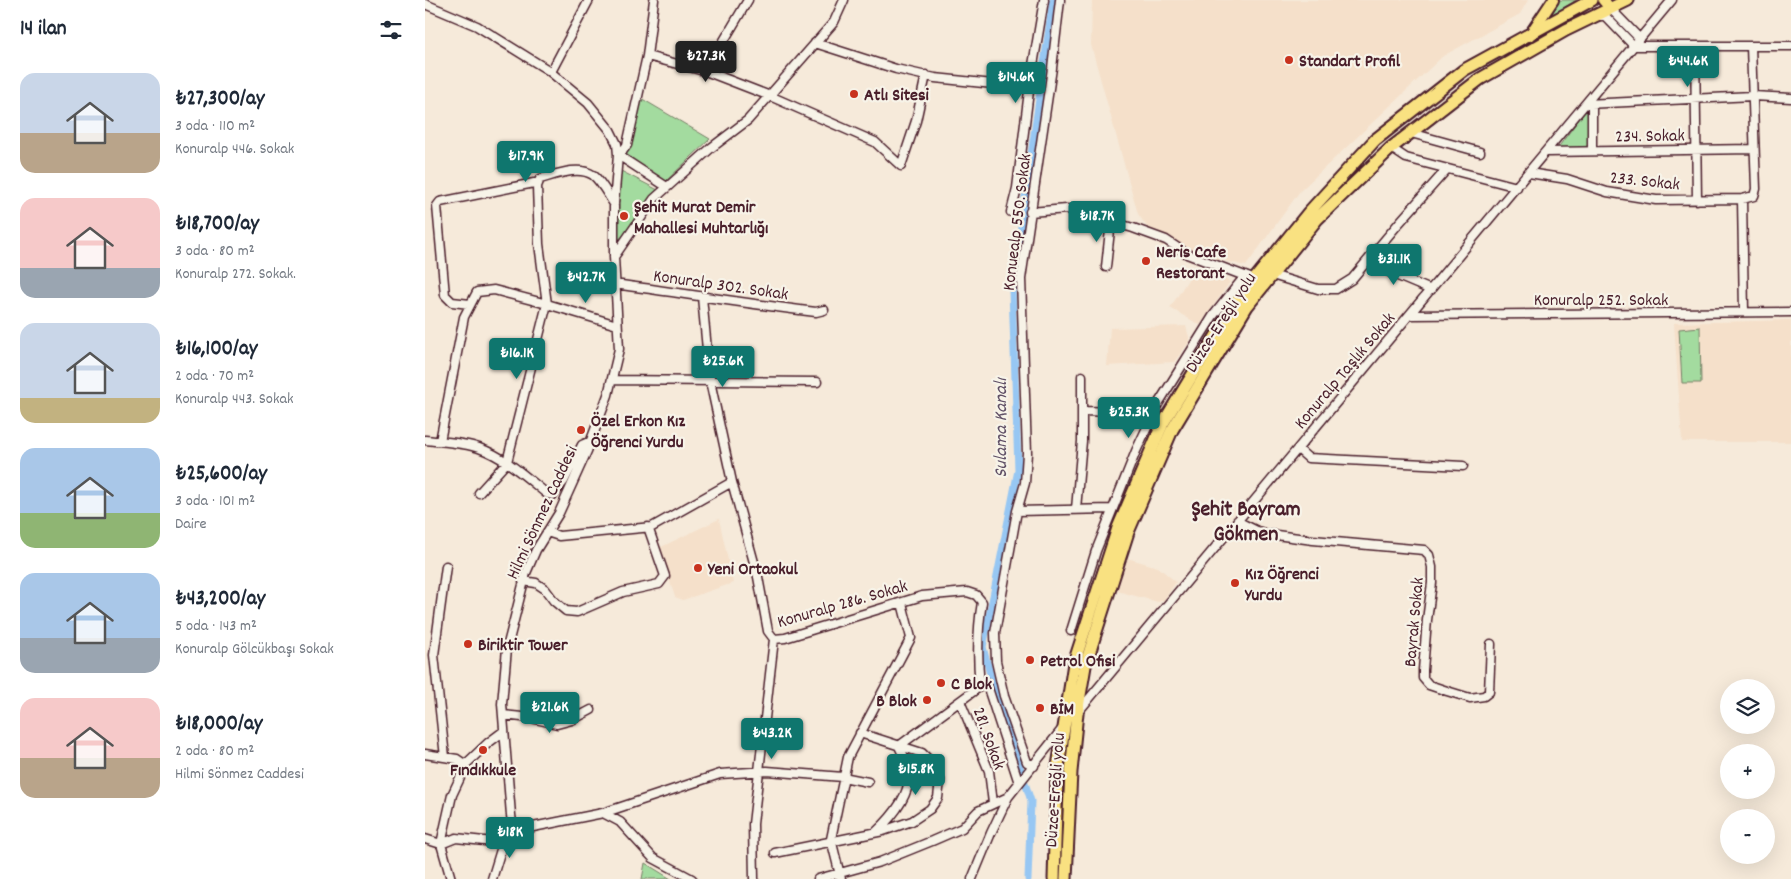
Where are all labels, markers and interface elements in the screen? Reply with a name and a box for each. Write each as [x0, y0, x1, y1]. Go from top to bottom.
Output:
text: 14 ilan [20, 15, 67, 45]
icon: filters [377, 16, 405, 44]
pin: ₺27.3K [665, 41, 747, 83]
text: ₺27.3K [686, 45, 726, 68]
pin: ₺44.6K [1647, 46, 1729, 88]
place label: Standart Profil [1299, 50, 1401, 75]
text: ₺44.6K [1668, 50, 1708, 73]
marker: Standart Profil [1283, 54, 1295, 66]
pin: ₺14.6K [975, 62, 1057, 104]
text: ₺14.6K [998, 66, 1034, 89]
place label: Atlı Sitesi [864, 84, 930, 109]
text: ₺27,300/ay [175, 85, 264, 115]
marker: Atlı Sitesi [848, 88, 860, 100]
icon: home [60, 93, 120, 153]
text: 3 oda · 110 m² [175, 115, 255, 138]
street label: 234. Sokak [1615, 124, 1685, 151]
text: Konuralp 446. Sokak [175, 138, 294, 161]
pin: ₺17.9K [485, 140, 567, 183]
text: ₺17.9K [508, 145, 544, 168]
street label: Konuealp 550. Sokak [998, 152, 1039, 292]
street label: 233. Sokak [1609, 166, 1681, 199]
place label: Şehit Murat Demir Mahallesi Muhtarlığı [634, 196, 768, 242]
pin: ₺18.7K [1056, 200, 1138, 243]
text: ₺18.7K [1079, 205, 1115, 228]
text: ₺18,700/ay [175, 210, 259, 240]
marker: Şehit Murat Demir Mahallesi Muhtarlığı [618, 210, 630, 222]
icon: home [60, 218, 120, 278]
text: 3 oda · 80 m² [175, 240, 255, 263]
place label: Neris Cafe Restorant [1156, 241, 1226, 287]
pin: ₺31.1K [1353, 244, 1435, 286]
text: ₺31.1K [1377, 248, 1411, 271]
marker: Neris Cafe Restorant [1140, 255, 1152, 267]
pin: ₺42.7K [545, 262, 627, 304]
text: Konuralp 272. Sokak. [175, 263, 296, 286]
street label: Konuralp 302. Sokak [651, 265, 790, 308]
text: ₺42.7K [567, 266, 605, 289]
street label: Düzce-Ereğli yolu [1180, 268, 1264, 378]
street label: Konuralp 252. Sokak [1534, 289, 1668, 314]
street label: Konuralp Taşlık Sokak [1289, 308, 1402, 436]
text: ₺16,100/ay [175, 335, 257, 365]
pin: ₺16.1K [476, 338, 558, 380]
text: ₺16.1K [500, 342, 534, 365]
icon: home [60, 343, 120, 403]
pin: ₺25.6K [682, 346, 764, 388]
text: ₺25.6K [702, 350, 744, 373]
text: 2 oda · 70 m² [175, 365, 254, 388]
water label: Sulama Kanalı [989, 377, 1016, 478]
text: Konuralp 443. Sokak [175, 388, 294, 411]
pin: ₺25.3K [1088, 396, 1170, 439]
text: ₺25.3K [1109, 401, 1149, 424]
place label: Özel Erkon Kız Öğrenci Yurdu [591, 410, 685, 456]
marker: Özel Erkon Kız Öğrenci Yurdu [575, 424, 587, 436]
street label: Hilmi Sönmez Caddesi [501, 442, 585, 584]
text: ₺25,600/ay [175, 460, 267, 490]
icon: home [60, 468, 120, 528]
text: 3 oda · 101 m² [175, 490, 255, 513]
district label: Şehit Bayram Gökmen [1191, 495, 1301, 551]
text: Daire [175, 513, 207, 536]
place label: Yeni Ortaokul [707, 558, 798, 583]
marker: Yeni Ortaokul [692, 562, 704, 574]
place label: Kız Öğrenci Yurdu [1244, 563, 1319, 609]
street label: Konuralp 286. Sokak [775, 575, 911, 636]
street label: Bayrak Sokak [1399, 576, 1432, 668]
marker: Kız Öğrenci Yurdu [1229, 577, 1241, 589]
text: ₺43,200/ay [175, 585, 265, 615]
icon: home [60, 593, 120, 653]
text: 5 oda · 143 m² [175, 615, 257, 638]
place label: Biriktir Tower [478, 634, 568, 659]
text: Konuralp Gölcükbaşı Sokak [175, 638, 334, 661]
marker: Biriktir Tower [462, 638, 474, 650]
place label: Petrol Ofisi [1040, 650, 1116, 675]
marker: Petrol Ofisi [1024, 654, 1036, 666]
place label: C Blok [951, 673, 993, 698]
marker: C Blok [935, 677, 947, 689]
map controls [1720, 679, 1775, 864]
button: layers [1720, 679, 1775, 734]
place label: B Blok [876, 690, 918, 715]
pin: ₺21.6K [509, 692, 591, 734]
marker: B Blok [921, 694, 933, 706]
text: ₺21.6K [531, 696, 569, 719]
place label: BİM [1050, 698, 1074, 723]
marker: BİM [1034, 702, 1046, 714]
street label: 281. Sokak [965, 704, 1011, 774]
text: ₺18,000/ay [175, 710, 262, 740]
icon: home [60, 718, 120, 778]
pin: ₺43.2K [731, 718, 813, 760]
text: ₺43.2K [752, 722, 792, 745]
street label: Düzce-Ereğli yolu [1040, 732, 1073, 848]
text: 2 oda · 80 m² [175, 740, 254, 763]
marker: Fındıkkule [477, 744, 489, 756]
button: + [1720, 744, 1775, 799]
pin: ₺15.8K [875, 754, 957, 796]
text: ₺15.8K [898, 758, 934, 781]
place label: Fındıkkule [450, 759, 516, 784]
text: Hilmi Sönmez Caddesi [175, 763, 304, 786]
button: − [1720, 809, 1775, 864]
pin: ₺18K [480, 816, 540, 859]
text: ₺18K [497, 821, 523, 844]

